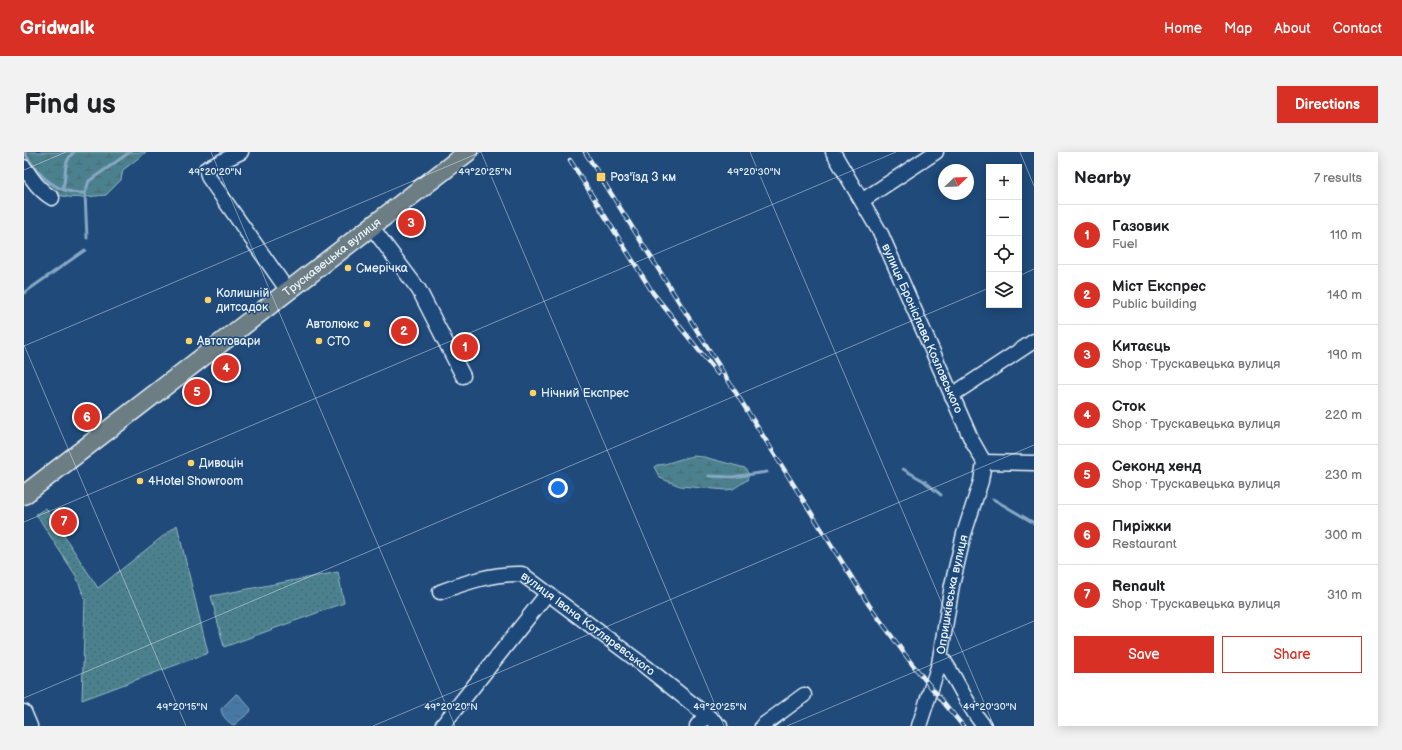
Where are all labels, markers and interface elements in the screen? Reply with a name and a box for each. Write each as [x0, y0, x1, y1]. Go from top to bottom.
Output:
text: Gridwalk [20, 17, 95, 40]
text: Home [1164, 20, 1202, 37]
text: Map [1224, 20, 1252, 37]
text: About [1274, 20, 1311, 37]
text: Contact [1333, 20, 1382, 37]
button: Directions [1277, 86, 1378, 123]
text: Find us [24, 88, 116, 121]
north arrow [938, 164, 974, 200]
map controls [986, 164, 1022, 308]
button: + [986, 164, 1022, 200]
text: 49°20'20"N [188, 166, 242, 178]
text: 49°20'25"N [458, 166, 512, 178]
text: 49°20'30"N [727, 166, 781, 178]
text: Nearby [1074, 168, 1131, 188]
place label: Роз'їзд 3 км [610, 170, 676, 185]
text: 7 results [1314, 170, 1362, 186]
marker: Роз'їзд 3 км [595, 171, 607, 183]
button: − [986, 200, 1022, 236]
pin: 3 [398, 208, 424, 238]
street label: Трускавецька вулиця [280, 214, 384, 300]
text: Газовик [1112, 217, 1169, 236]
text: 1 [1084, 227, 1090, 243]
text: 110 m [1330, 227, 1362, 243]
button: locate [986, 236, 1022, 272]
text: Fuel [1112, 236, 1137, 252]
street label: вулиця Броніслава Козловського [879, 241, 966, 416]
place label: Смерічка [356, 261, 408, 276]
marker: Смерічка [343, 263, 353, 273]
button: layers [986, 272, 1022, 308]
text: Міст Експрес [1112, 277, 1206, 296]
place label: Колишній дитсадок [216, 286, 269, 315]
text: 2 [1083, 287, 1091, 303]
text: 140 m [1327, 287, 1362, 303]
marker: Колишній дитсадок [203, 295, 213, 305]
text: Public building [1112, 296, 1197, 312]
pin: 2 [391, 316, 417, 346]
place label: Автолюкс [305, 317, 359, 332]
marker: Автолюкс [362, 319, 372, 329]
pin: 1 [452, 332, 478, 362]
place label: Автотовари [196, 334, 260, 349]
place label: СТО [327, 334, 350, 349]
marker: Автотовари [184, 336, 194, 346]
marker: СТО [314, 336, 324, 346]
text: Китаєць [1112, 337, 1170, 356]
text: 3 [1083, 347, 1091, 363]
text: 190 m [1328, 347, 1362, 363]
pin: 4 [213, 353, 239, 383]
text: Shop · Трускавецька вулиця [1112, 356, 1280, 372]
pin: 5 [184, 377, 210, 407]
place label: Нічний Експрес [541, 386, 629, 401]
marker: Нічний Експрес [528, 388, 538, 398]
text: Сток [1112, 397, 1146, 416]
pin: 6 [74, 402, 100, 432]
text: 4 [1083, 407, 1091, 423]
text: 220 m [1325, 407, 1362, 423]
text: Shop · Трускавецька вулиця [1112, 416, 1280, 432]
place label: Дивоцін [199, 456, 244, 471]
text: Секонд хенд [1112, 457, 1201, 476]
marker: Дивоцін [186, 458, 196, 468]
text: 5 [1083, 467, 1091, 483]
text: 230 m [1325, 467, 1362, 483]
place label: 4Hotel Showroom [148, 474, 243, 489]
marker: 4Hotel Showroom [135, 476, 145, 486]
text: Shop · Трускавецька вулиця [1112, 476, 1280, 492]
your location [548, 478, 568, 498]
pin: 7 [51, 507, 77, 537]
text: Пиріжки [1112, 517, 1172, 536]
text: 6 [1083, 527, 1091, 543]
text: 300 m [1324, 527, 1362, 543]
street label: Опришківська вулиця [933, 533, 971, 655]
text: Restaurant [1112, 536, 1177, 552]
street label: вулиця Івана Котляревського [518, 568, 658, 679]
text: Renault [1112, 577, 1165, 596]
text: 7 [1083, 587, 1091, 603]
text: 310 m [1327, 587, 1362, 603]
text: Shop · Трускавецька вулиця [1112, 596, 1280, 612]
button: Save [1074, 636, 1214, 673]
button: Share [1222, 636, 1362, 673]
text: 49°20'15"N [156, 701, 208, 713]
text: 49°20'20"N [424, 701, 478, 713]
text: 49°20'25"N [693, 701, 747, 713]
text: 49°20'30"N [963, 701, 1017, 713]

